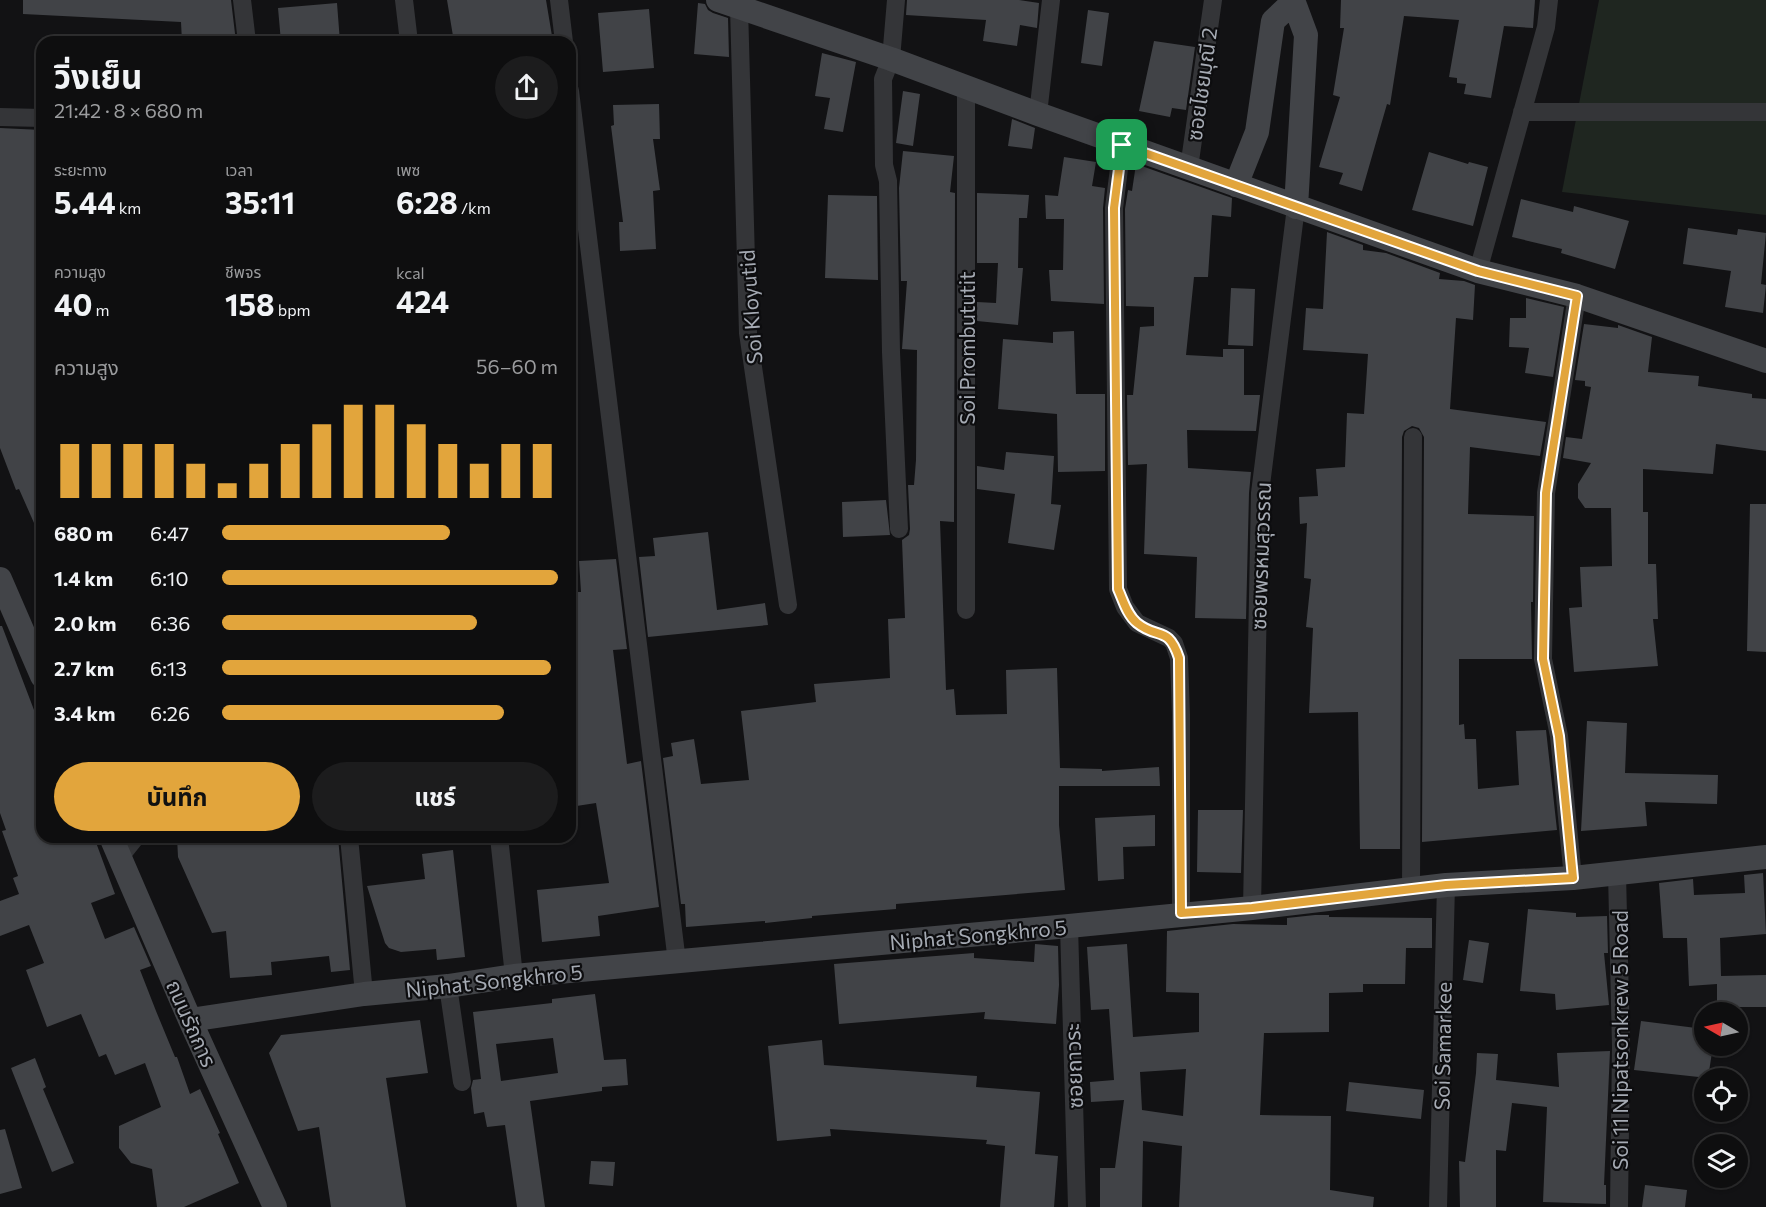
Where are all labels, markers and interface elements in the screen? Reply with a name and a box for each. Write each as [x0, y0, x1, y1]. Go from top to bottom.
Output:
street label: ซอยไชยมุณี 2 [1181, 26, 1223, 142]
text: วิ่งเย็น [54, 55, 142, 96]
button: share [495, 56, 558, 119]
text: 21:42 · 8 × 680 m [54, 98, 203, 122]
pin [1096, 119, 1147, 170]
icon: arrive [1105, 128, 1138, 161]
text: ระยะทาง [54, 160, 107, 179]
text: เวลา [225, 160, 253, 179]
text: เพซ [396, 160, 420, 179]
text: 5.44 [54, 183, 116, 220]
text: 35:11 [225, 183, 295, 220]
text: 6:28 [396, 183, 458, 220]
text: km [116, 198, 141, 217]
text: /km [458, 198, 491, 217]
street label: Soi Kloyutid [734, 249, 766, 365]
text: ความสูง [54, 262, 106, 281]
text: ชีพจร [225, 262, 261, 281]
text: kcal [396, 263, 425, 282]
street label: Soi Prombututit [954, 271, 979, 425]
text: 424 [396, 282, 449, 319]
text: 40 [54, 285, 92, 322]
text: 158 [225, 285, 275, 322]
text: m [92, 300, 109, 319]
text: bpm [275, 300, 311, 319]
text: 56–60 m [476, 354, 558, 378]
text: ความสูง [54, 355, 119, 379]
street label: ซอยพรหมสุวรรณ [1245, 482, 1277, 631]
text: 680 m [54, 521, 113, 545]
text: 6:47 [150, 521, 189, 545]
text: 1.4 km [54, 566, 113, 590]
text: 6:10 [150, 566, 188, 590]
text: 2.0 km [54, 611, 116, 635]
text: 6:36 [150, 611, 190, 635]
text: 2.7 km [54, 656, 114, 680]
text: 6:13 [150, 656, 187, 680]
text: 3.4 km [54, 701, 116, 725]
text: 6:26 [150, 701, 190, 725]
button: บันทึก [54, 762, 300, 831]
button: แชร์ [312, 762, 558, 831]
street label: Soi 11 Nipatsonkrew 5 Road [1607, 910, 1632, 1170]
street label: Niphat Songkhro 5 [888, 914, 1068, 954]
street label: Niphat Songkhro 5 [404, 958, 584, 1002]
street label: ถนนรัถการ [162, 976, 222, 1070]
street label: Soi Samarkee [1428, 982, 1456, 1110]
north arrow [1694, 1002, 1748, 1056]
map controls [1694, 1002, 1748, 1188]
street label: ซอยถาวระ [1059, 1023, 1087, 1109]
button: locate [1694, 1068, 1748, 1122]
button: layers [1694, 1134, 1748, 1188]

